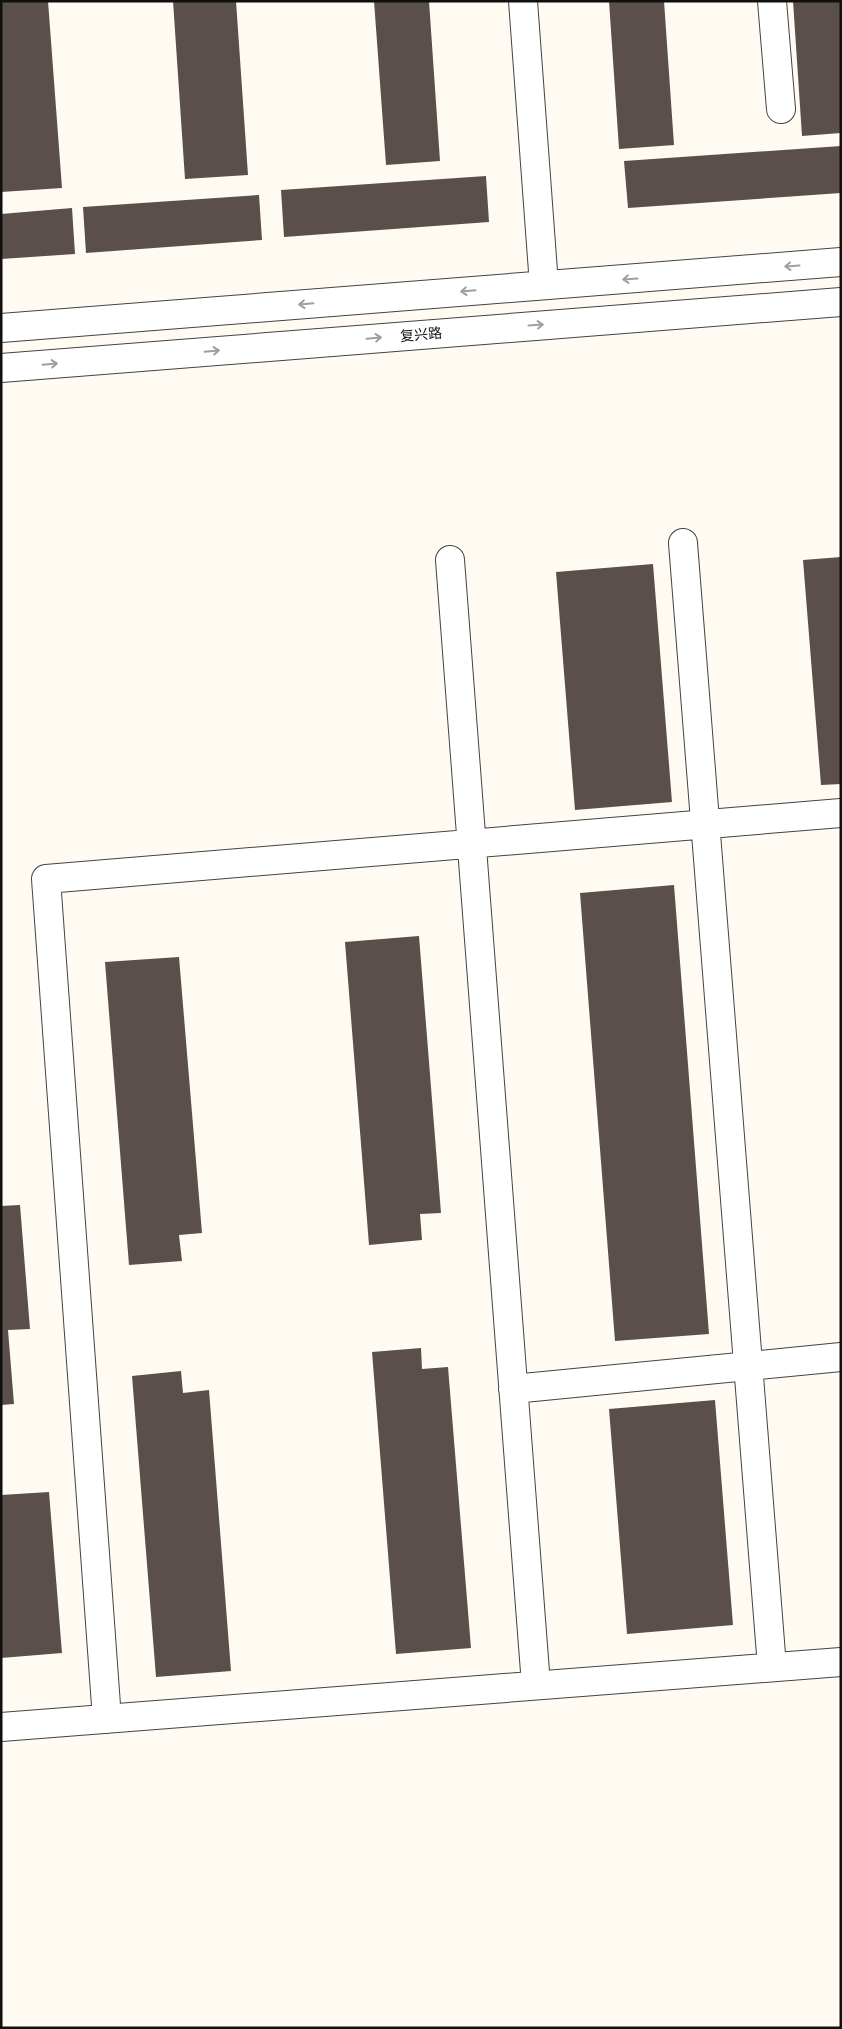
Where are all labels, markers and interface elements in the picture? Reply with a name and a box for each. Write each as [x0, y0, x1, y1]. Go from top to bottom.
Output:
one-way arrow [784, 261, 800, 271]
one-way arrow [622, 274, 638, 283]
one-way arrow [460, 286, 476, 296]
one-way arrow [298, 299, 314, 309]
one-way arrow [528, 321, 544, 330]
street label: 复兴路 [399, 323, 443, 345]
one-way arrow [366, 333, 382, 343]
one-way arrow [204, 346, 220, 356]
one-way arrow [42, 359, 58, 368]

